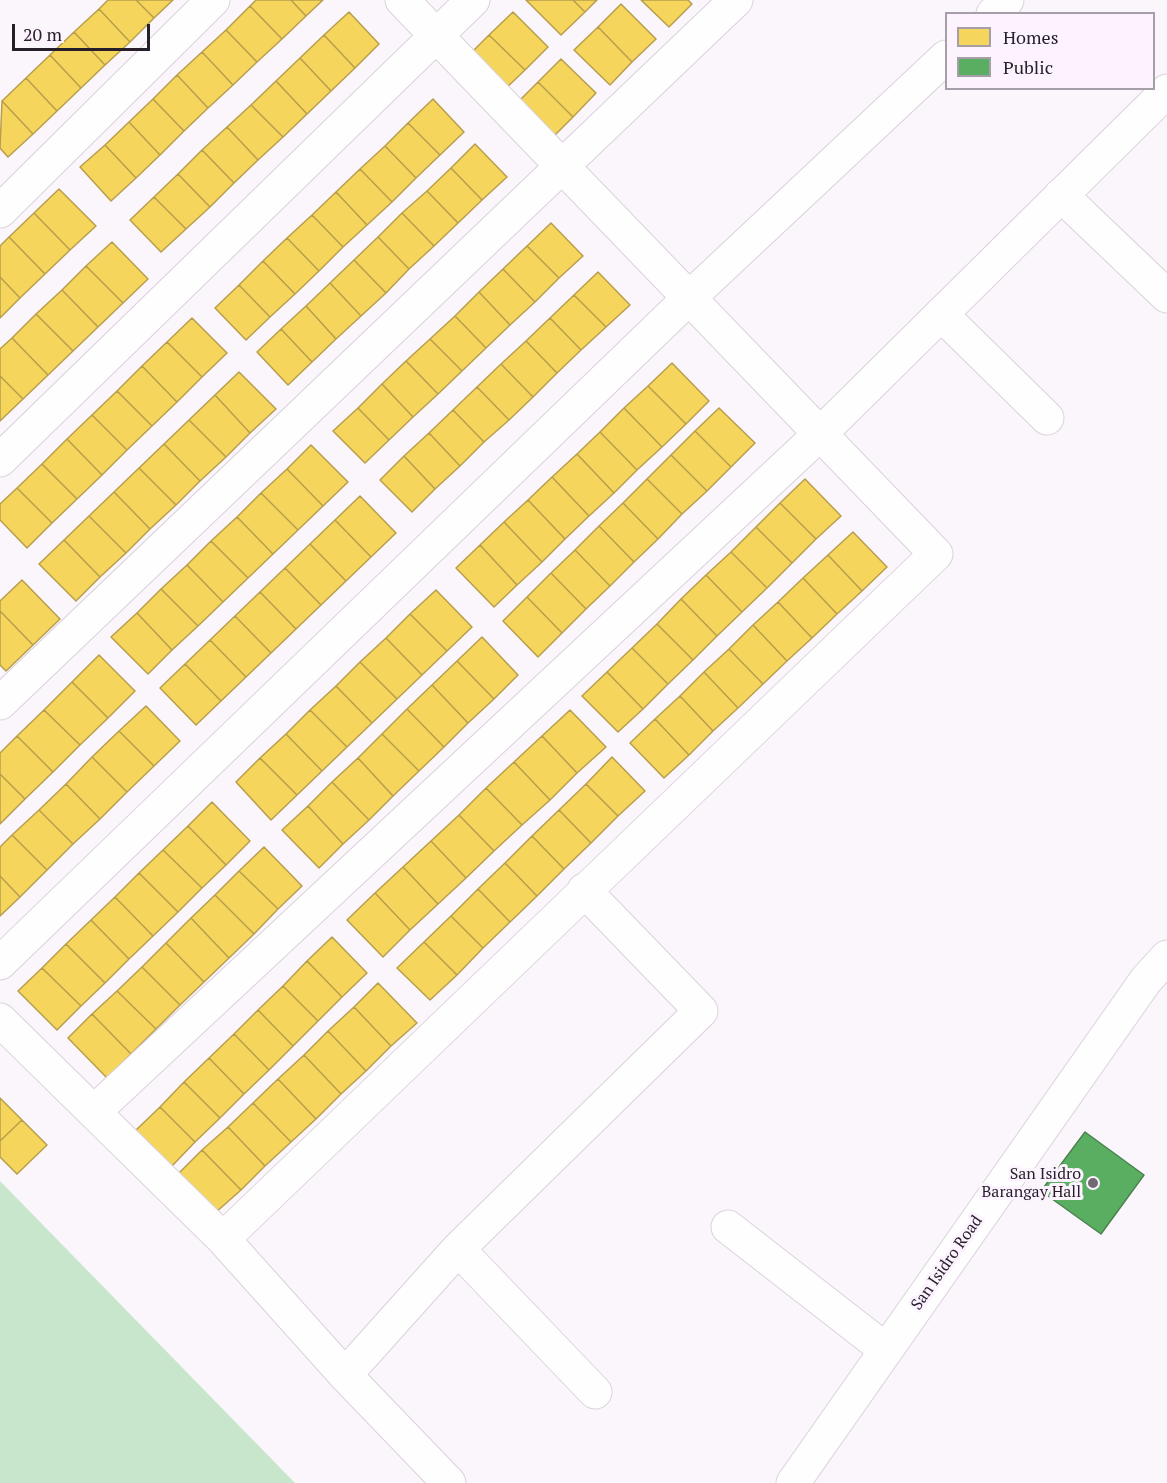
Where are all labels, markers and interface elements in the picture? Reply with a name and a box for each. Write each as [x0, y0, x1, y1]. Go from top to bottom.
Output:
scale bar [15, 12, 153, 50]
legend [945, 12, 1155, 90]
text: 20 m [23, 22, 62, 46]
text: Homes [1003, 25, 1058, 49]
text: Public [1003, 55, 1053, 79]
place label: San Isidro Barangay Hall [982, 1164, 1081, 1202]
marker: San Isidro Barangay Hall [1086, 1176, 1100, 1190]
street label: San Isidro Road [907, 1212, 987, 1314]

